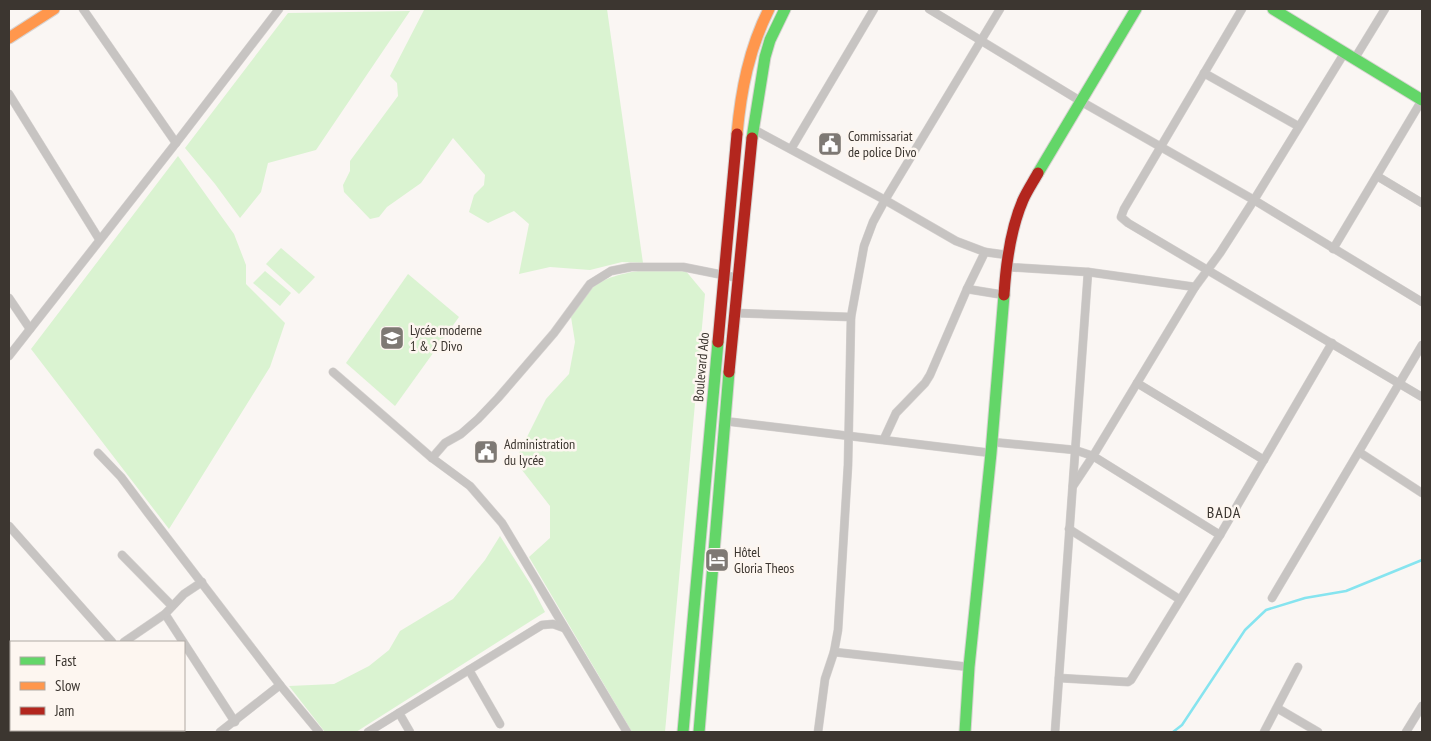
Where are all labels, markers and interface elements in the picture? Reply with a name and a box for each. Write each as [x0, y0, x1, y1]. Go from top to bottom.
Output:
place label: Commissariat de police Divo [848, 127, 917, 161]
public building icon: Commissariat de police Divo [817, 131, 843, 157]
place label: Lycée moderne 1 & 2 Divo [410, 321, 482, 355]
school or university icon: Lycée moderne 1 & 2 Divo [379, 325, 405, 351]
street label: Boulevard Ado [689, 331, 713, 403]
place label: Administration du lycée [504, 435, 575, 469]
public building icon: Administration du lycée [473, 439, 499, 465]
district label: BADA [1207, 502, 1241, 522]
place label: Hôtel Gloria Theos [734, 543, 794, 577]
hotel icon: Hôtel Gloria Theos [704, 547, 730, 573]
legend [10, 641, 185, 731]
text: Fast [55, 651, 76, 670]
text: Slow [55, 676, 80, 695]
text: Jam [54, 701, 74, 720]

